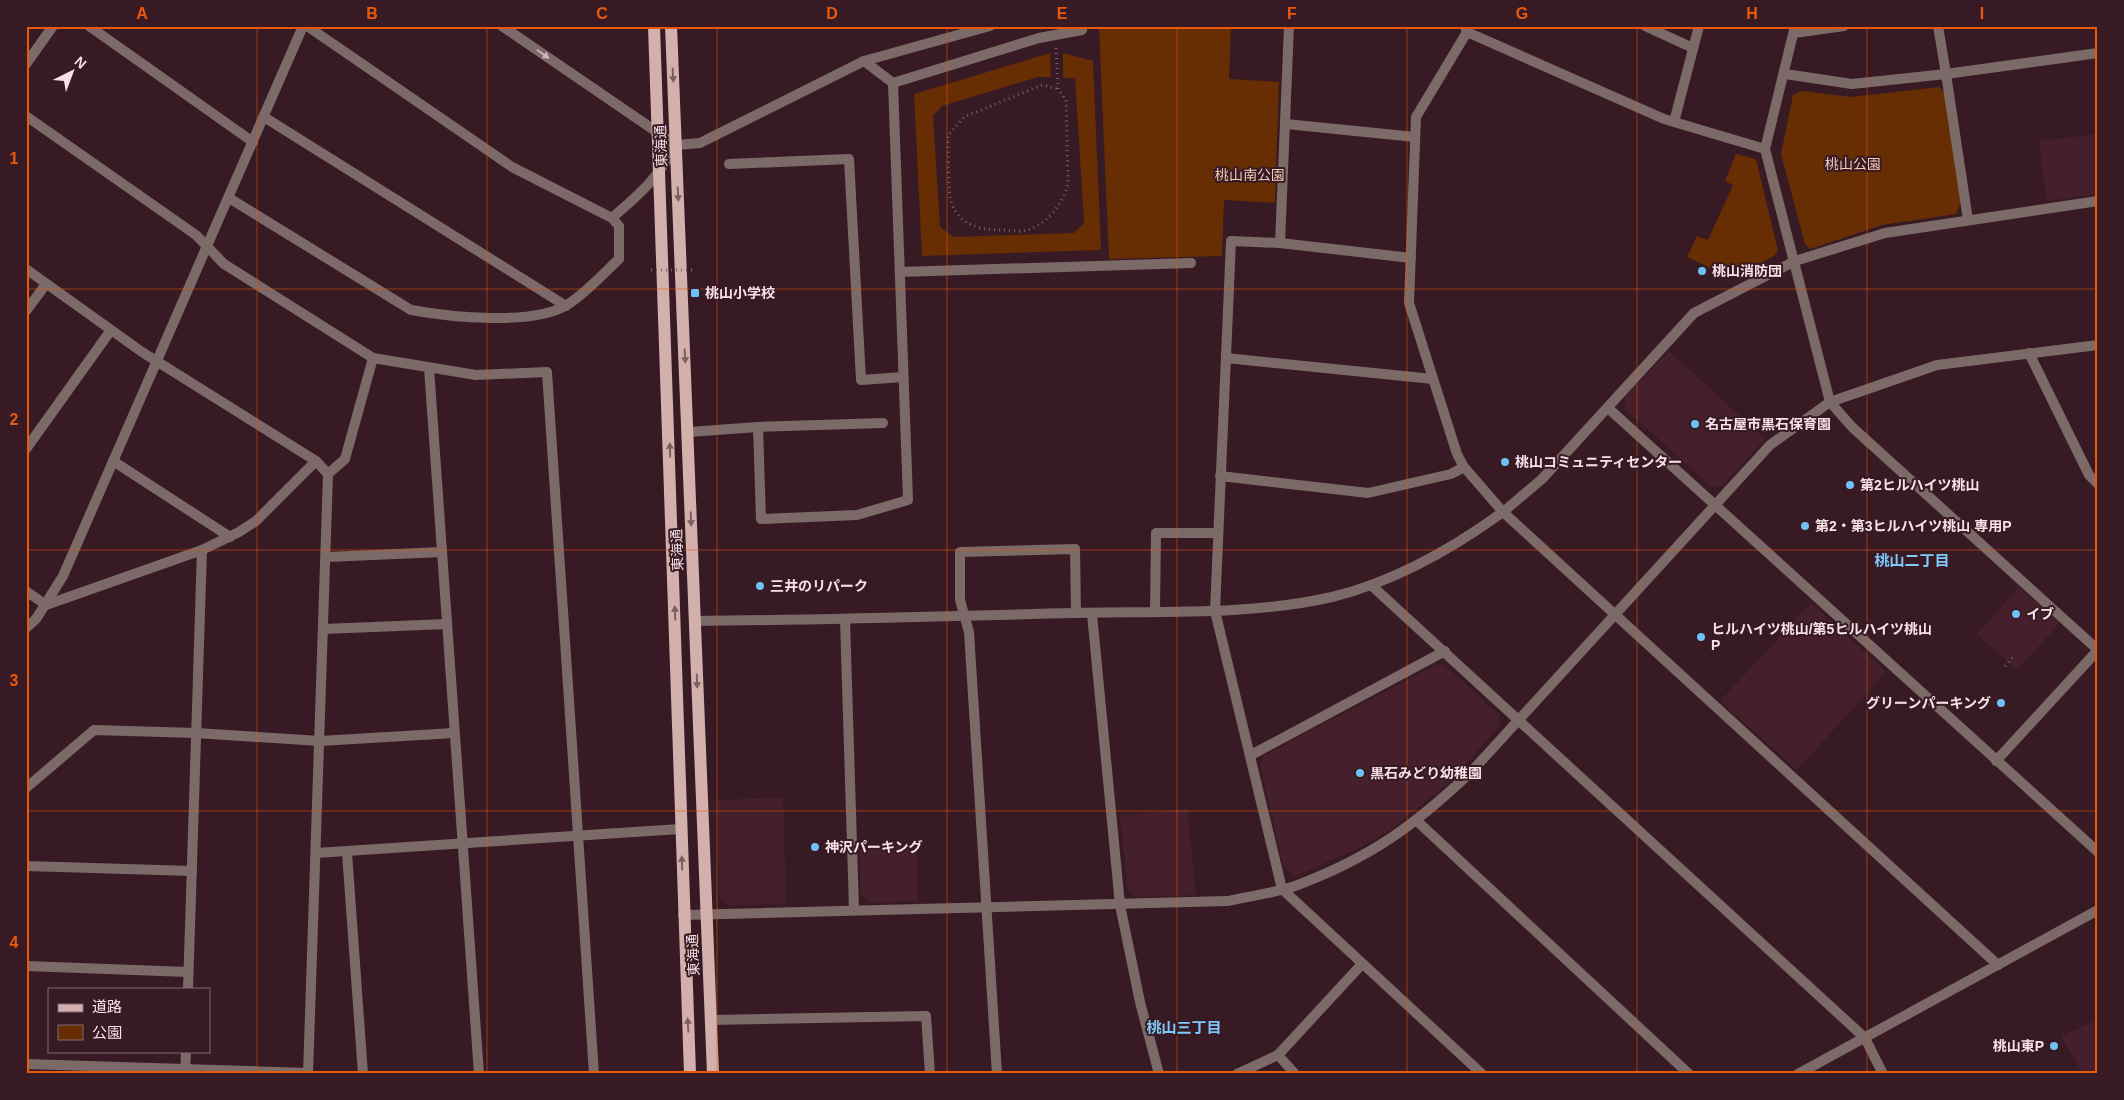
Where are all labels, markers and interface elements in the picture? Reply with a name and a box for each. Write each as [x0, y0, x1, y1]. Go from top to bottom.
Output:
text: A [136, 5, 148, 22]
text: B [366, 5, 378, 22]
text: C [596, 5, 608, 22]
text: D [826, 5, 838, 22]
text: E [1057, 5, 1068, 22]
text: F [1287, 5, 1297, 22]
text: G [1516, 5, 1528, 22]
text: H [1746, 5, 1758, 22]
text: I [1980, 5, 1984, 22]
north arrow [48, 48, 98, 98]
one-way arrow [536, 49, 549, 59]
text: N [72, 53, 90, 72]
one-way arrow [669, 67, 677, 83]
street label: 東海通 [652, 125, 670, 167]
text: 1 [10, 150, 19, 167]
park label: 桃山公園 [1825, 156, 1881, 172]
park label: 桃山南公園 [1215, 167, 1285, 183]
one-way arrow [675, 186, 683, 202]
place label: 桃山消防団 [1712, 263, 1782, 279]
marker: 桃山消防団 [1696, 265, 1708, 277]
place label: 桃山小学校 [705, 285, 775, 301]
marker: 桃山小学校 [689, 287, 701, 299]
one-way arrow [682, 348, 690, 364]
text: 2 [10, 411, 19, 428]
place label: 名古屋市黒石保育園 [1705, 416, 1831, 432]
marker: 名古屋市黒石保育園 [1689, 418, 1701, 430]
one-way arrow [666, 442, 674, 458]
place label: 桃山コミュニティセンター [1515, 454, 1682, 470]
marker: 桃山コミュニティセンター [1499, 456, 1511, 468]
place label: 第2ヒルハイツ桃山 [1860, 477, 1980, 493]
marker: 第2ヒルハイツ桃山 [1844, 479, 1856, 491]
one-way arrow [687, 511, 695, 527]
place label: 第2・第3ヒルハイツ桃山 専用P [1815, 518, 2012, 534]
marker: 第2・第3ヒルハイツ桃山 専用P [1799, 520, 1811, 532]
street label: 東海通 [668, 529, 686, 571]
district label: 桃山二丁目 [1874, 552, 1950, 569]
place label: 三井のリパーク [770, 578, 868, 594]
marker: 三井のリパーク [754, 580, 766, 592]
one-way arrow [671, 604, 679, 620]
place label: イブ [2026, 606, 2054, 622]
marker: イブ [2010, 608, 2022, 620]
place label: ヒルハイツ桃山/第5ヒルハイツ桃山 P [1711, 621, 1932, 653]
marker: ヒルハイツ桃山/第5ヒルハイツ桃山 P [1695, 631, 1707, 643]
text: 3 [10, 672, 19, 689]
one-way arrow [693, 673, 701, 689]
place label: グリーンパーキング [1866, 695, 1991, 711]
marker: グリーンパーキング [1995, 697, 2007, 709]
place label: 黒石みどり幼稚園 [1370, 765, 1482, 781]
marker: 黒石みどり幼稚園 [1354, 767, 1366, 779]
place label: 神沢パーキング [825, 839, 923, 855]
marker: 神沢パーキング [809, 841, 821, 853]
one-way arrow [677, 854, 685, 870]
text: 4 [10, 934, 19, 951]
street label: 東海通 [684, 934, 702, 976]
legend [48, 988, 210, 1052]
text: 道路 [92, 998, 122, 1015]
one-way arrow [683, 1017, 691, 1033]
district label: 桃山三丁目 [1146, 1019, 1222, 1036]
text: 公園 [92, 1024, 122, 1041]
place label: 桃山東P [1993, 1038, 2044, 1054]
marker: 桃山東P [2048, 1040, 2060, 1052]

